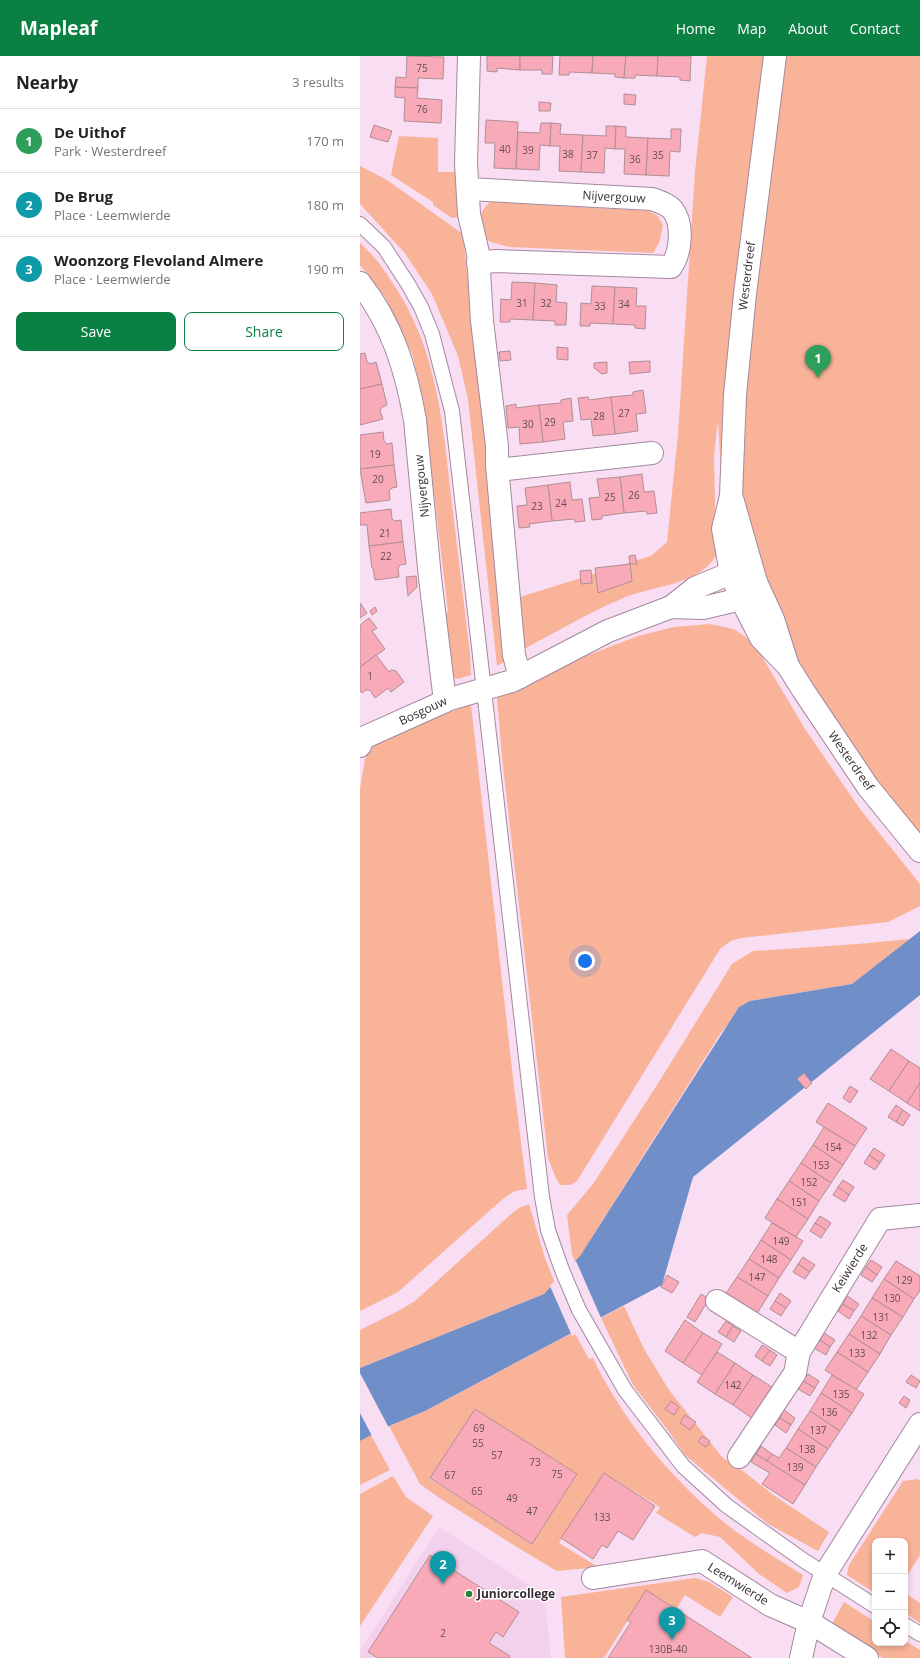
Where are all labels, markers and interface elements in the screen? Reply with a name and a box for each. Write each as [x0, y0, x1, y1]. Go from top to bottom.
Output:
text: Mapleaf [20, 15, 97, 41]
text: Home [676, 19, 715, 38]
text: Map [737, 19, 766, 38]
text: About [788, 19, 828, 38]
text: Contact [850, 19, 900, 38]
house number: 75 [416, 61, 428, 75]
text: Nearby [16, 71, 78, 94]
text: 3 results [292, 73, 344, 91]
house number: 76 [416, 102, 428, 116]
text: De Uithof [54, 122, 125, 142]
text: 1 [25, 132, 33, 150]
text: 170 m [306, 132, 344, 150]
text: Park · Westerdreef [54, 142, 166, 160]
house number: 40 [499, 142, 511, 156]
house number: 39 [522, 143, 534, 157]
house number: 38 [562, 147, 574, 161]
house number: 37 [586, 148, 598, 162]
house number: 35 [652, 148, 664, 162]
house number: 36 [629, 152, 641, 166]
text: De Brug [54, 186, 113, 206]
street label: Nijvergouw [582, 186, 647, 207]
text: 2 [25, 196, 33, 214]
text: 180 m [306, 196, 344, 214]
text: Place · Leemwierde [54, 206, 171, 224]
street label: Westerdreef [734, 240, 759, 311]
text: Woonzorg Flevoland Almere [54, 250, 263, 270]
text: 3 [25, 260, 33, 278]
text: 190 m [306, 260, 344, 278]
text: Place · Leemwierde [54, 270, 171, 288]
house number: 31 [516, 296, 528, 310]
house number: 32 [540, 296, 552, 310]
house number: 34 [618, 297, 630, 311]
house number: 33 [594, 299, 606, 313]
button: Save [16, 312, 176, 351]
button: Share [184, 312, 344, 351]
pin: 1 [805, 345, 831, 378]
house number: 27 [618, 406, 630, 420]
house number: 28 [593, 409, 605, 423]
house number: 29 [544, 415, 556, 429]
house number: 30 [522, 417, 534, 431]
house number: 19 [369, 447, 381, 461]
street label: Nijvergouw [410, 453, 433, 518]
house number: 20 [372, 472, 384, 486]
house number: 26 [628, 488, 640, 502]
house number: 25 [604, 490, 616, 504]
house number: 24 [555, 496, 567, 510]
house number: 23 [531, 499, 543, 513]
house number: 21 [379, 526, 391, 540]
house number: 22 [380, 549, 392, 563]
house number: 1 [367, 669, 373, 683]
street label: Bosgouw [396, 692, 450, 729]
street label: Westerdreef [825, 727, 879, 795]
your location [575, 951, 595, 971]
house number: 154 [824, 1140, 842, 1154]
house number: 153 [812, 1158, 830, 1172]
house number: 152 [800, 1175, 818, 1189]
house number: 151 [790, 1195, 808, 1209]
house number: 149 [772, 1234, 790, 1248]
street label: Keiwierde [828, 1240, 872, 1296]
house number: 148 [760, 1252, 778, 1266]
house number: 147 [748, 1270, 766, 1284]
house number: 129 [895, 1273, 913, 1287]
house number: 130 [883, 1291, 901, 1305]
house number: 131 [872, 1310, 890, 1324]
house number: 132 [860, 1328, 878, 1342]
house number: 133 [848, 1346, 866, 1360]
house number: 142 [724, 1378, 742, 1392]
house number: 135 [832, 1387, 850, 1401]
house number: 136 [820, 1405, 838, 1419]
house number: 69 [473, 1421, 485, 1435]
house number: 137 [809, 1423, 827, 1437]
house number: 55 [472, 1436, 484, 1450]
house number: 138 [798, 1442, 816, 1456]
house number: 57 [491, 1448, 503, 1462]
house number: 73 [529, 1455, 541, 1469]
house number: 139 [786, 1460, 804, 1474]
house number: 75 [551, 1467, 563, 1481]
house number: 67 [444, 1468, 456, 1482]
house number: 65 [471, 1484, 483, 1498]
house number: 49 [506, 1491, 518, 1505]
house number: 47 [526, 1504, 538, 1518]
house number: 133 [593, 1510, 611, 1524]
map controls [872, 1538, 908, 1646]
button: + [872, 1538, 908, 1574]
pin: 2 [430, 1551, 456, 1584]
street label: Leemwierde [705, 1558, 772, 1609]
button: − [872, 1574, 908, 1610]
place label: Juniorcollege [476, 1585, 555, 1602]
marker: Juniorcollege [464, 1589, 474, 1599]
pin: 3 [659, 1607, 685, 1640]
button: locate [872, 1610, 908, 1646]
house number: 2 [440, 1626, 446, 1640]
house number: 130B-40 [649, 1642, 687, 1656]

